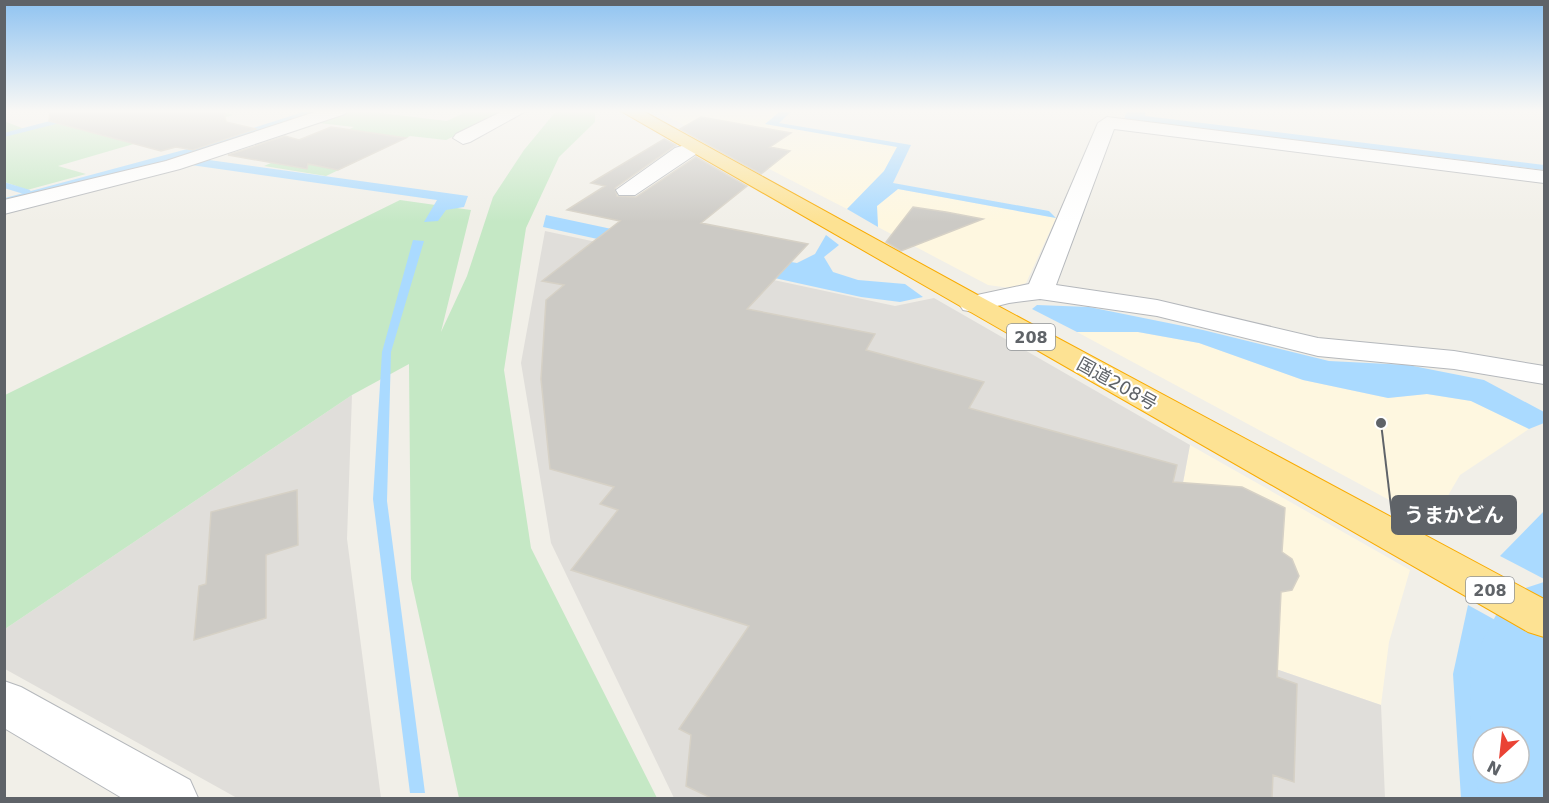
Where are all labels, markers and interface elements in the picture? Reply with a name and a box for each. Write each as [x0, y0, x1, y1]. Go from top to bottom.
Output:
road number: 208 [1007, 324, 1055, 350]
street label: 国道208号 [1074, 353, 1161, 414]
callout: うまかどん [1392, 496, 1516, 534]
text: うまかどん [1404, 503, 1504, 527]
road number: 208 [1466, 577, 1514, 603]
north arrow [1471, 725, 1531, 785]
text: N [1484, 756, 1505, 779]

